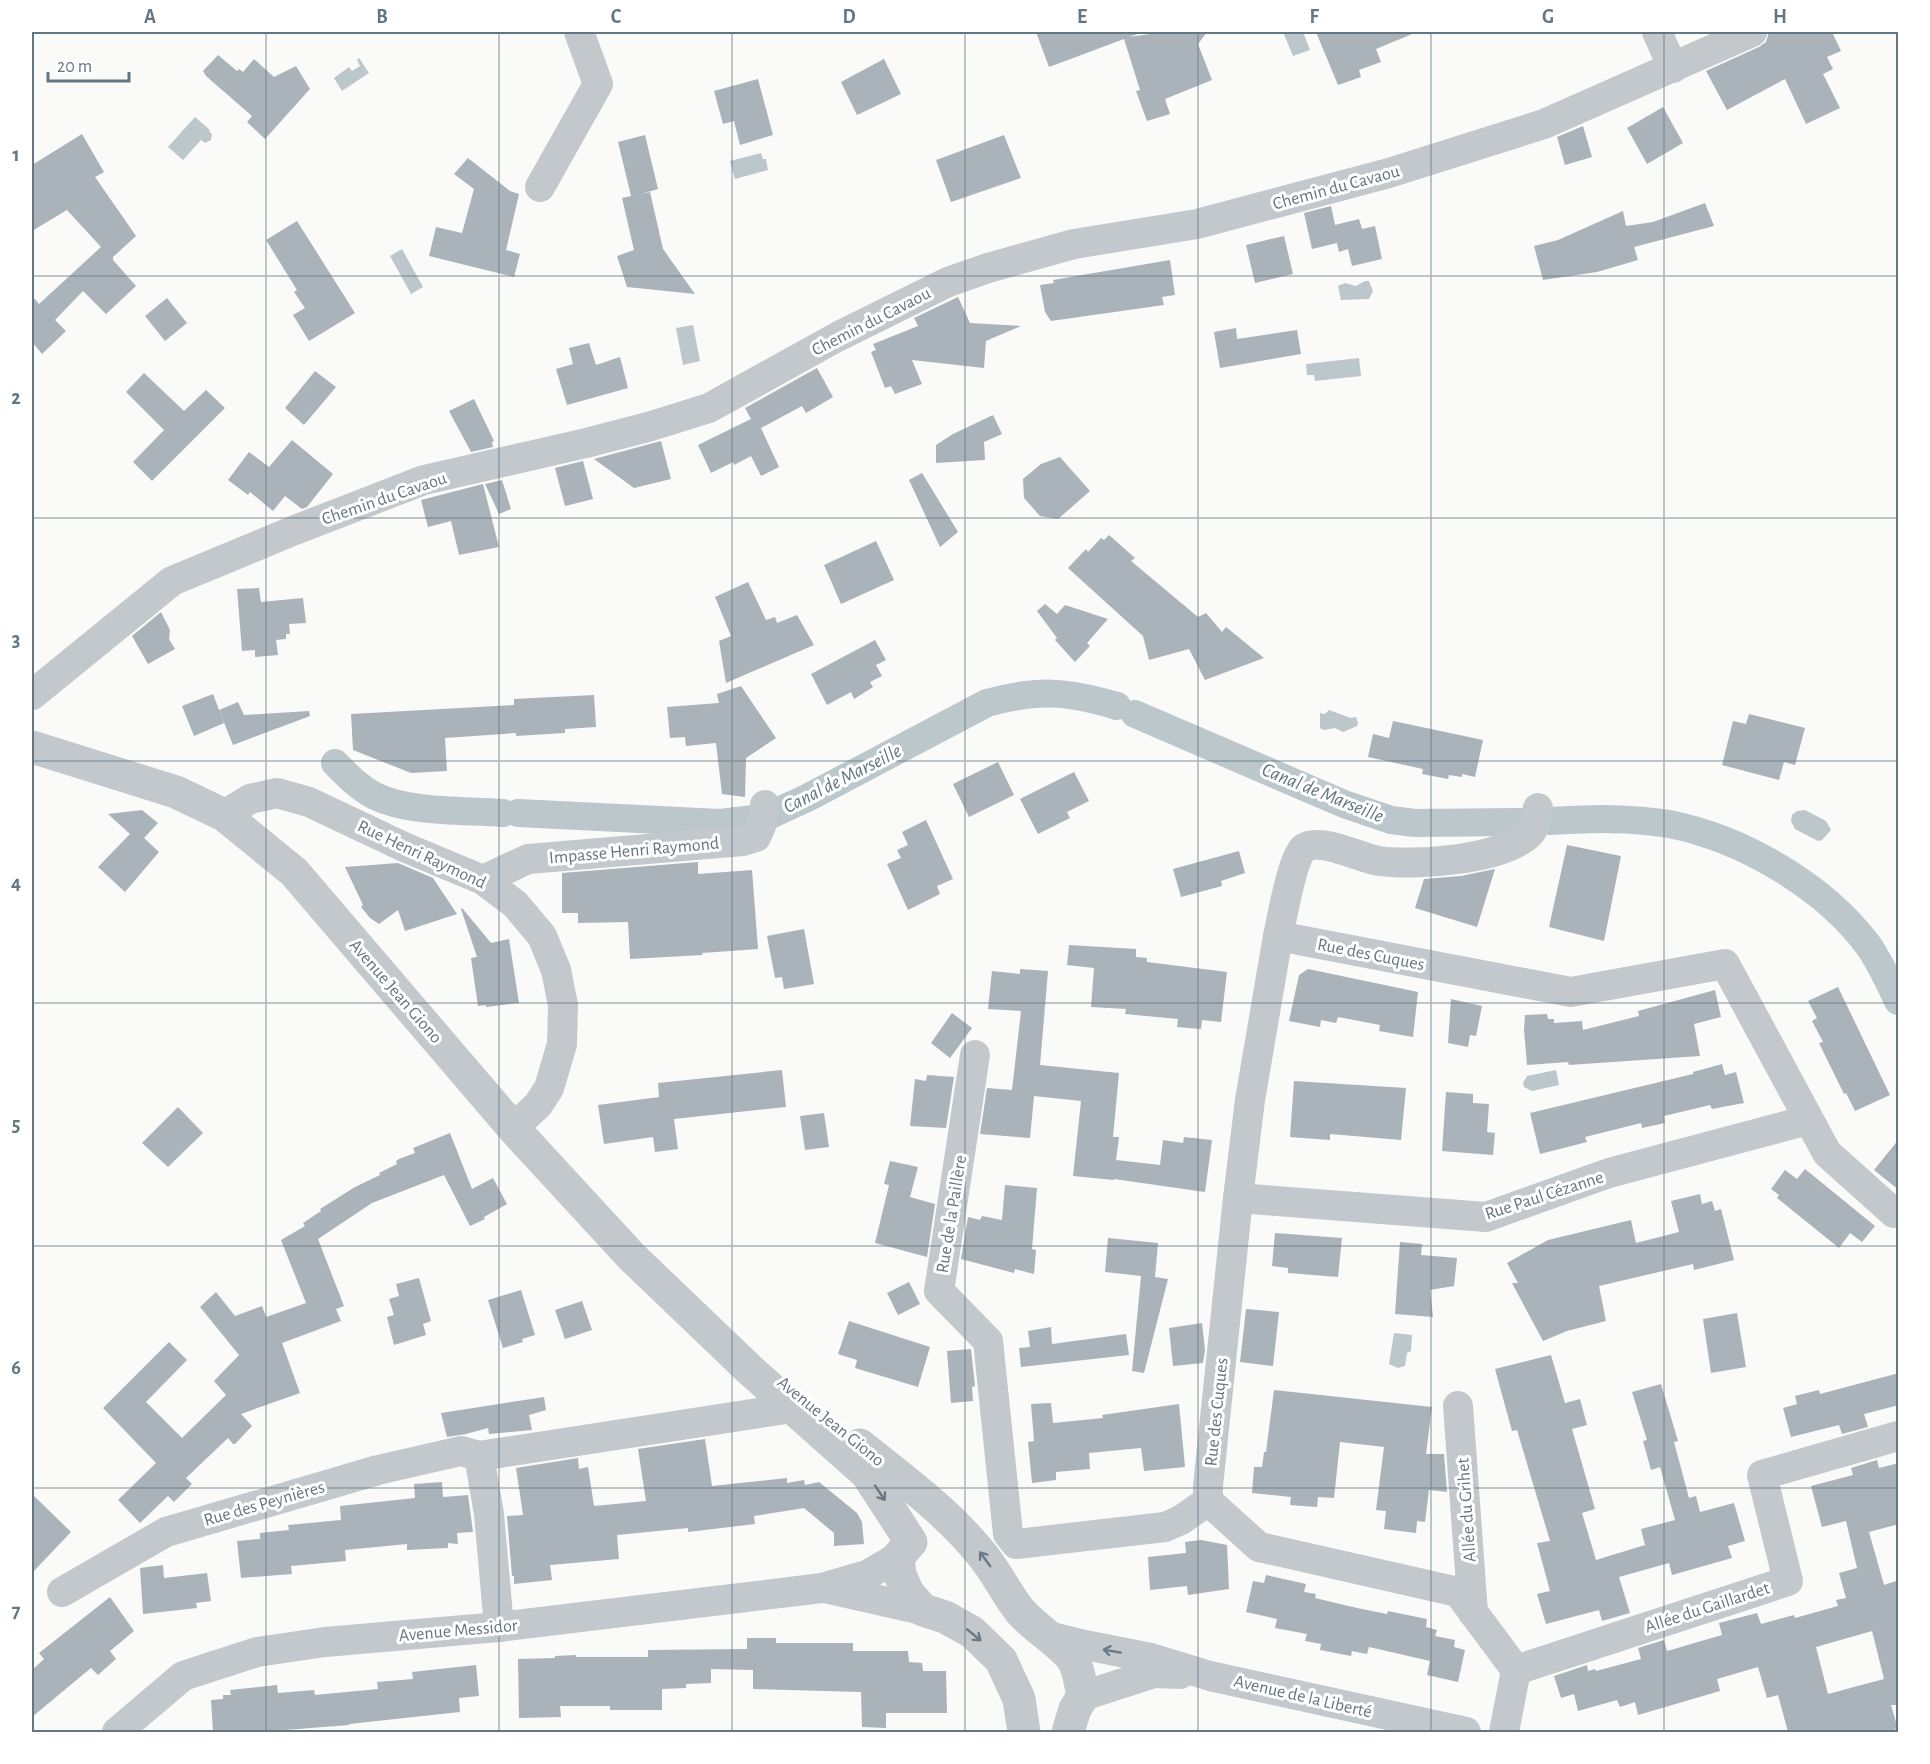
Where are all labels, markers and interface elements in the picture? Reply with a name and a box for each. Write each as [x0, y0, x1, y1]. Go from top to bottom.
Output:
text: A [144, 7, 156, 27]
text: B [376, 7, 388, 27]
text: C [611, 7, 622, 27]
text: D [842, 7, 856, 27]
text: E [1077, 7, 1087, 27]
text: F [1309, 7, 1319, 27]
text: G [1542, 7, 1554, 27]
text: H [1773, 7, 1787, 27]
scale bar [48, 45, 129, 83]
text: 20 m [57, 58, 92, 76]
text: 1 [12, 145, 20, 165]
street label: Chemin du Cavaou [1271, 162, 1402, 214]
street label: Chemin du Cavaou [809, 284, 934, 360]
text: 2 [11, 388, 21, 408]
street label: Chemin du Cavaou [320, 469, 449, 529]
text: 3 [12, 630, 20, 650]
water label: Canal de Marseille [780, 740, 905, 817]
water label: Canal de Marseille [1259, 759, 1387, 827]
street label: Rue Henri Raymond [354, 817, 489, 893]
street label: Impasse Henri Raymond [548, 835, 720, 867]
text: 4 [11, 873, 21, 893]
street label: Avenue Jean Giono [345, 936, 445, 1047]
street label: Rue des Cuques [1316, 936, 1426, 974]
text: 5 [12, 1115, 20, 1135]
street label: Rue de la Paillère [934, 1154, 970, 1274]
street label: Rue Paul Cézanne [1483, 1168, 1606, 1224]
street label: Rue des Cuques [1202, 1357, 1232, 1467]
text: 6 [11, 1358, 21, 1378]
street label: Avenue Jean Giono [774, 1373, 887, 1470]
street label: Allée du Grihet [1454, 1457, 1480, 1563]
street label: Rue des Peynières [202, 1478, 327, 1530]
one-way arrow [874, 1485, 886, 1501]
one-way arrow [979, 1551, 991, 1567]
street label: Allée du Gaillardet [1643, 1579, 1772, 1637]
text: 7 [12, 1601, 21, 1621]
street label: Avenue Messidor [398, 1617, 518, 1645]
one-way arrow [966, 1629, 982, 1642]
one-way arrow [1103, 1645, 1123, 1656]
street label: Avenue de la Liberté [1232, 1672, 1373, 1722]

